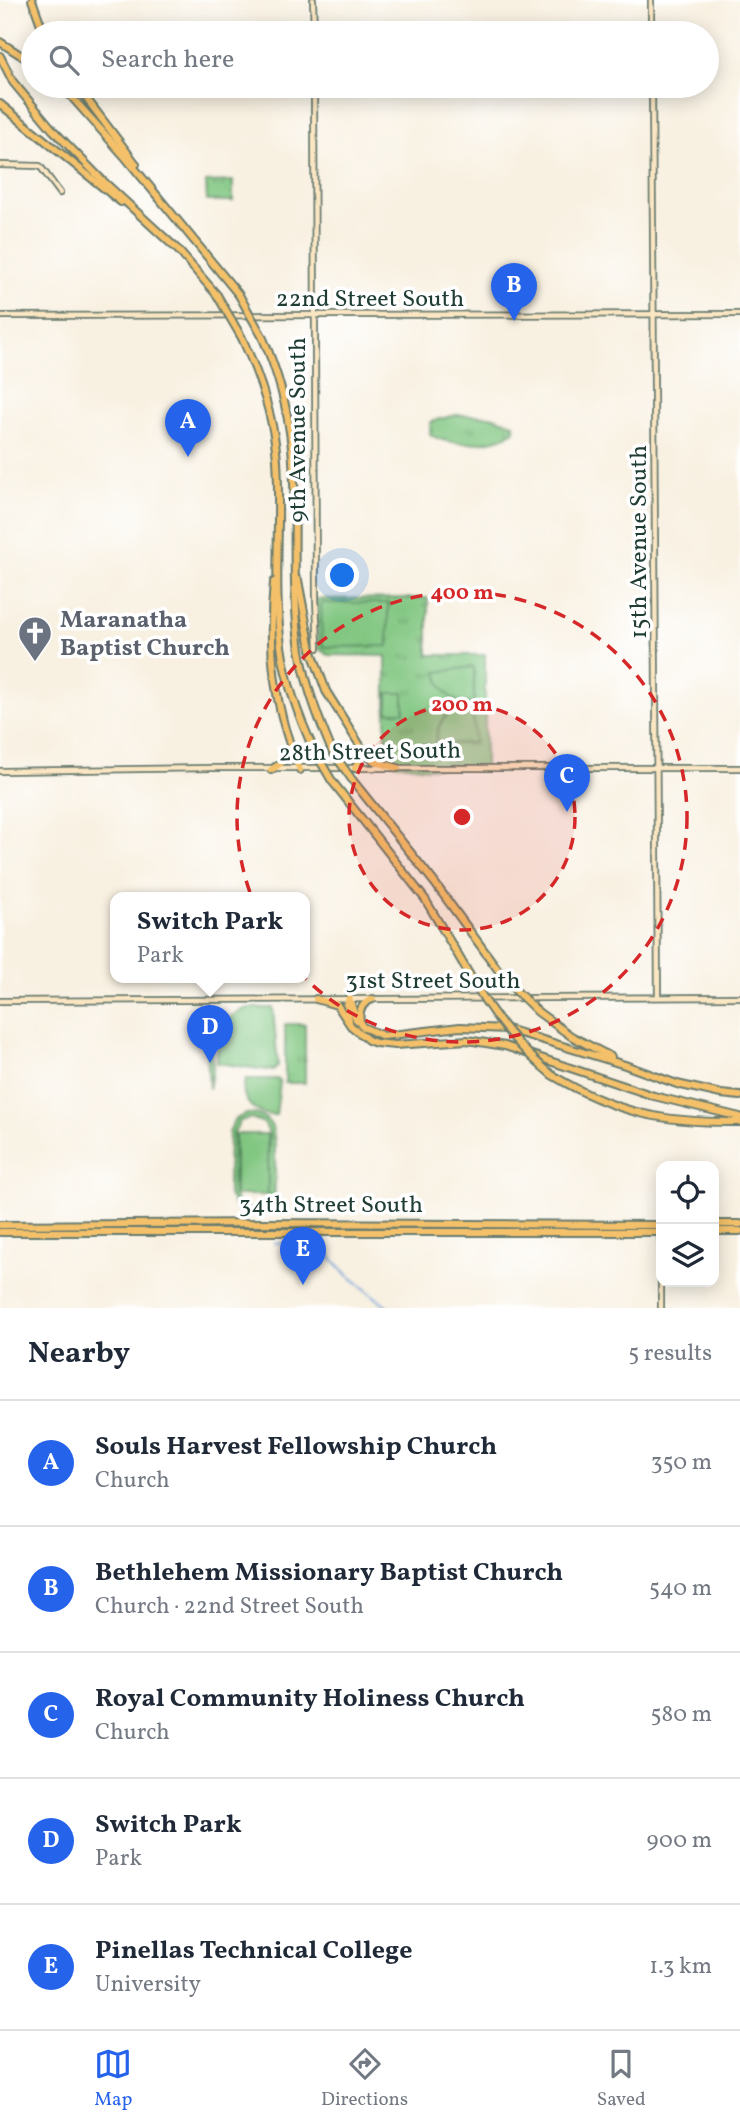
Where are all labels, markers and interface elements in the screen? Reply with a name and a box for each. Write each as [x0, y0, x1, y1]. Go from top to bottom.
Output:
search box [21, 21, 719, 98]
icon: search [45, 41, 83, 79]
text: Search here [101, 42, 234, 78]
pin: B [491, 263, 537, 321]
street label: 22nd Street South [276, 283, 464, 317]
street label: 9th Avenue South [282, 337, 316, 523]
pin: A [165, 399, 211, 457]
street label: 15th Avenue South [623, 445, 657, 639]
your location [325, 558, 359, 592]
text: 400 m [431, 579, 493, 608]
place label: Maranatha Baptist Church [60, 604, 230, 666]
church icon: Maranatha Baptist Church [16, 614, 54, 663]
text: 200 m [431, 691, 493, 720]
street label: 28th Street South [278, 734, 462, 772]
pin: C [544, 754, 590, 812]
centre of rings [450, 805, 474, 829]
popup [110, 892, 310, 983]
text: Switch Park [137, 904, 283, 940]
text: Park [137, 940, 184, 972]
street label: 31st Street South [345, 965, 521, 999]
pin: D [187, 1005, 233, 1063]
map controls [656, 1161, 719, 1287]
button: locate [656, 1161, 719, 1224]
street label: 34th Street South [239, 1189, 423, 1223]
button: layers [656, 1224, 719, 1287]
pin: E [280, 1227, 326, 1285]
text: Nearby [28, 1333, 130, 1375]
text: 5 results [628, 1338, 712, 1370]
text: Souls Harvest Fellowship Church [95, 1429, 497, 1465]
text: A [43, 1447, 59, 1479]
text: 350 m [651, 1447, 712, 1479]
text: Church [95, 1465, 170, 1497]
text: Bethlehem Missionary Baptist Church [95, 1555, 563, 1591]
text: B [43, 1573, 59, 1605]
text: 540 m [649, 1573, 712, 1605]
text: Church · 22nd Street South [95, 1591, 364, 1623]
text: Royal Community Holiness Church [95, 1681, 525, 1717]
text: C [44, 1699, 58, 1731]
text: 580 m [650, 1699, 712, 1731]
text: Church [95, 1717, 170, 1749]
text: Switch Park [95, 1807, 242, 1843]
text: D [43, 1825, 59, 1857]
text: 900 m [647, 1825, 712, 1857]
text: Park [95, 1843, 142, 1875]
text: Pinellas Technical College [95, 1933, 413, 1969]
text: E [44, 1951, 58, 1983]
text: 1.3 km [649, 1951, 712, 1983]
text: University [95, 1969, 201, 2001]
tab: Map [94, 2045, 132, 2113]
tab: Directions [321, 2045, 408, 2113]
tab: Saved [597, 2045, 646, 2113]

